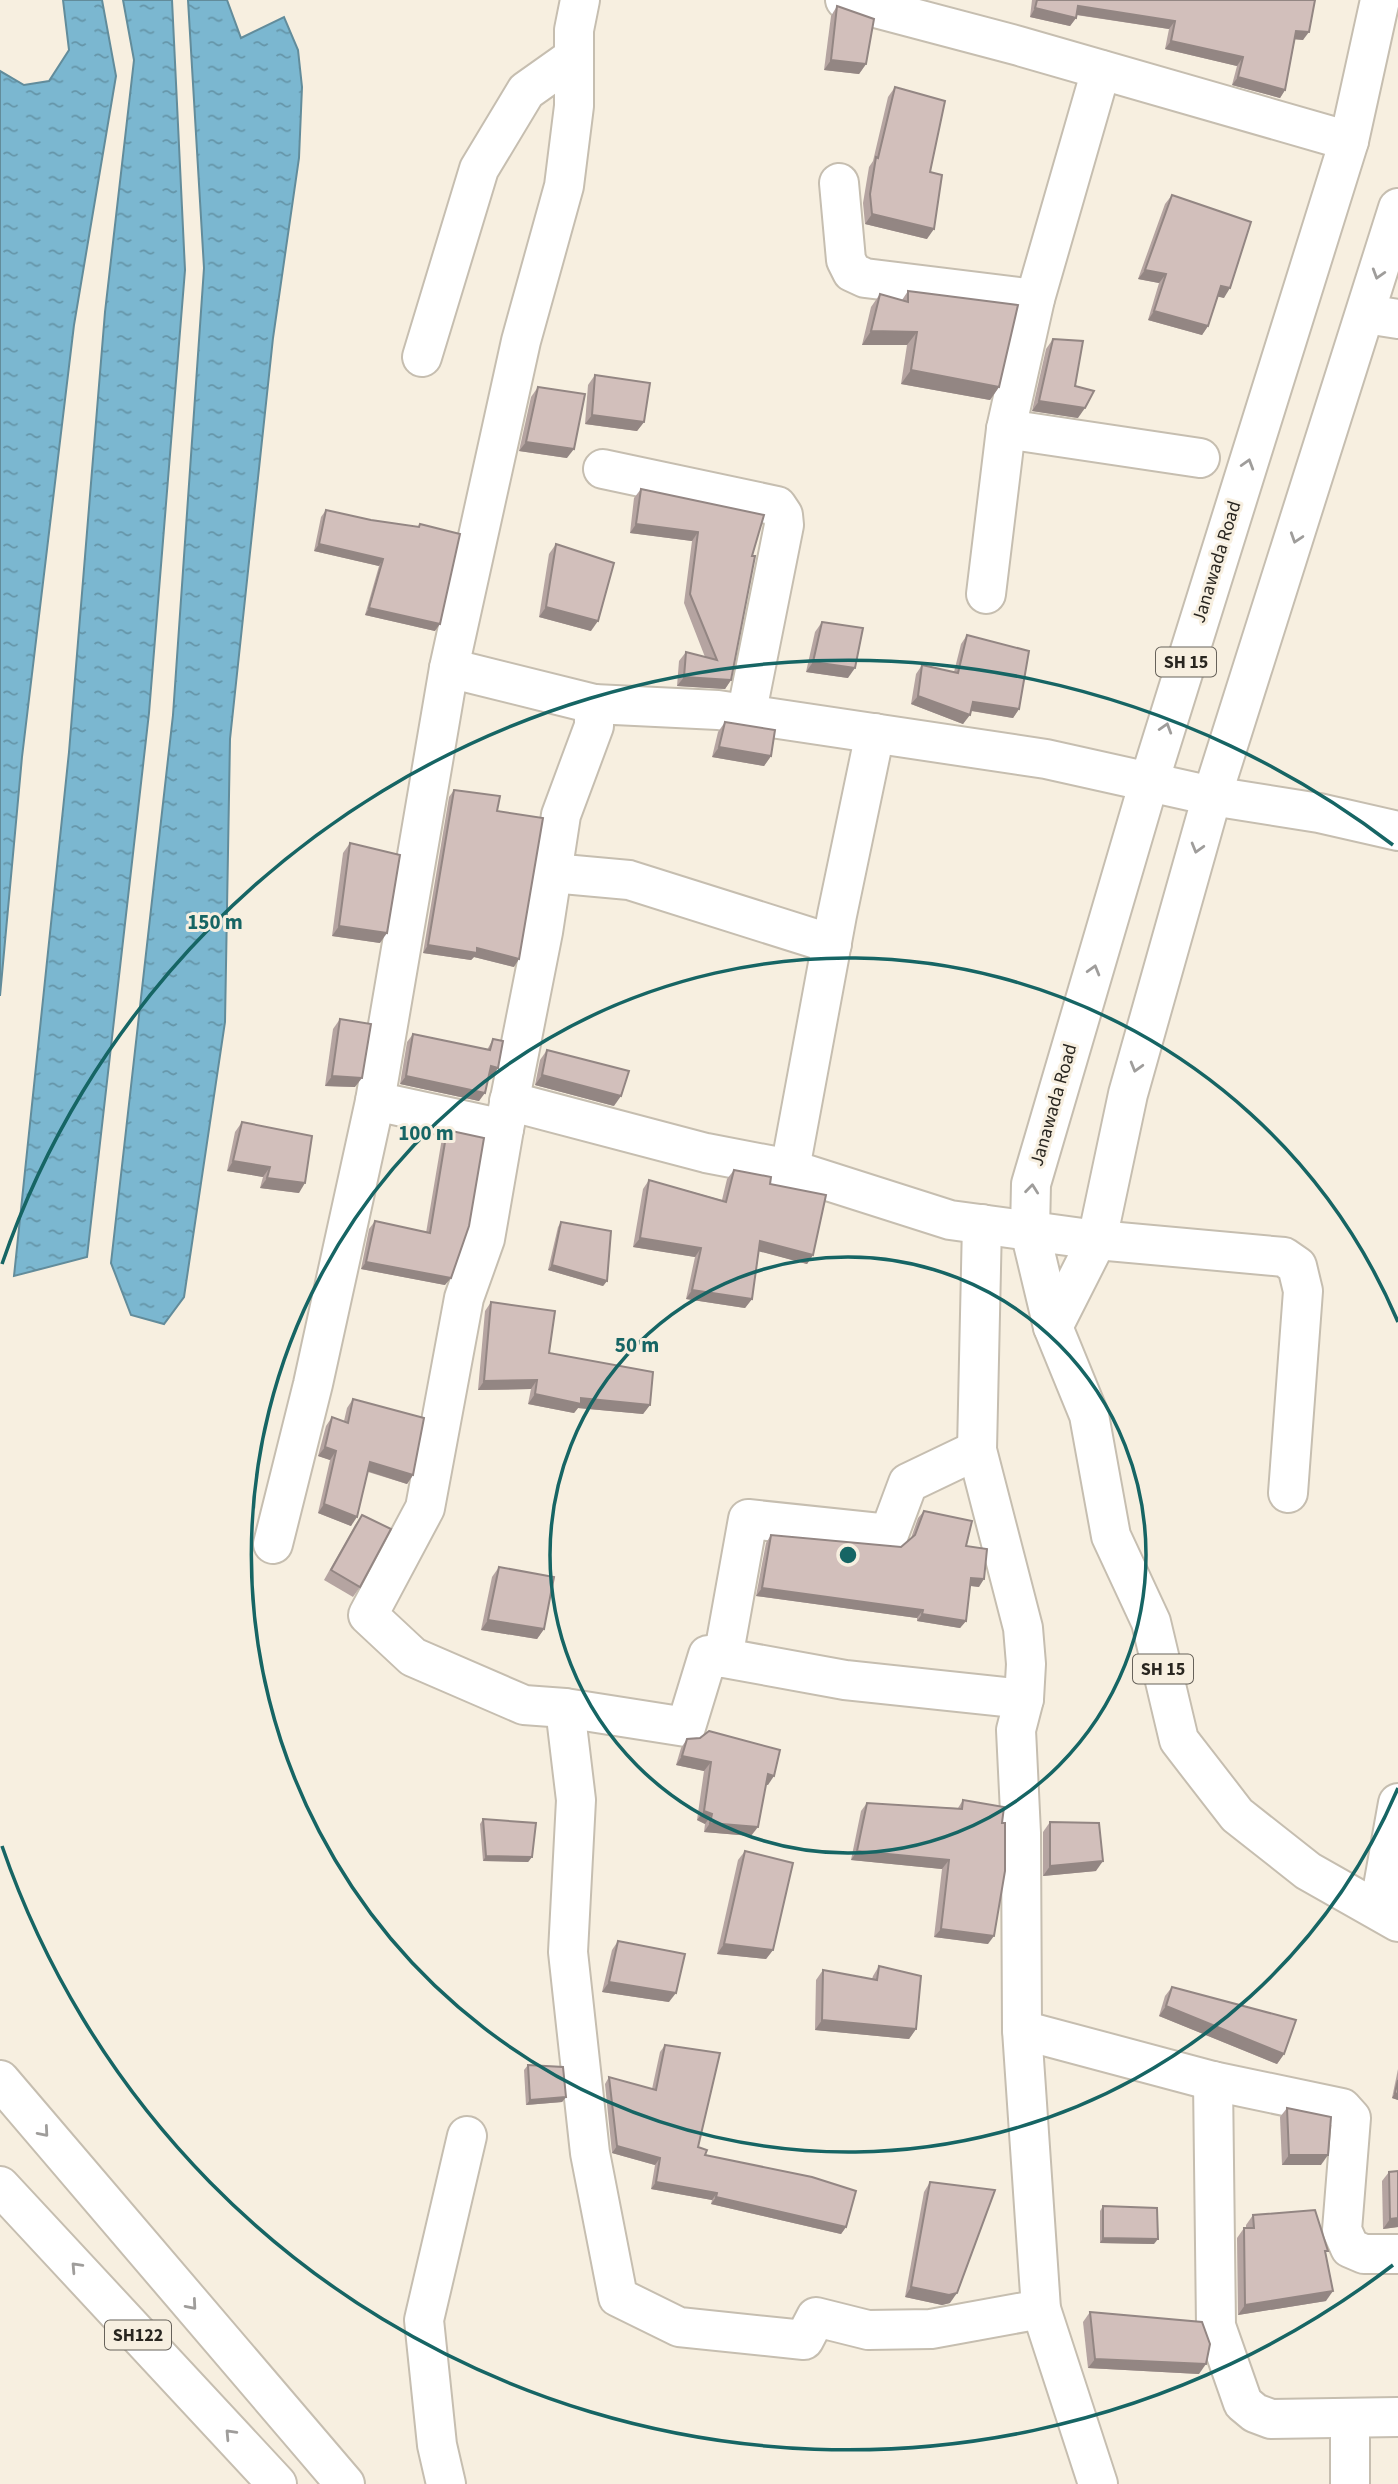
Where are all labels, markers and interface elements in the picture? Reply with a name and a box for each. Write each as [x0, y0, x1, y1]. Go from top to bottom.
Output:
one-way arrow [1372, 268, 1387, 280]
one-way arrow [1240, 459, 1254, 471]
street label: Janawada Road [1186, 498, 1248, 626]
one-way arrow [1289, 531, 1304, 543]
road number: SH 15 [1156, 648, 1216, 676]
one-way arrow [1157, 723, 1172, 735]
one-way arrow [1191, 842, 1206, 854]
text: 150 m [187, 907, 243, 937]
one-way arrow [1085, 964, 1100, 976]
street label: Janawada Road [1024, 1041, 1084, 1169]
one-way arrow [1130, 1061, 1144, 1073]
text: 100 m [398, 1118, 454, 1148]
one-way arrow [1025, 1183, 1040, 1195]
text: 50 m [615, 1330, 659, 1360]
centre of rings [836, 1543, 860, 1567]
road number: SH 15 [1133, 1654, 1193, 1684]
one-way arrow [36, 2124, 48, 2137]
one-way arrow [71, 2262, 84, 2275]
one-way arrow [184, 2296, 196, 2309]
road number: SH122 [105, 2320, 171, 2350]
one-way arrow [226, 2429, 239, 2442]

